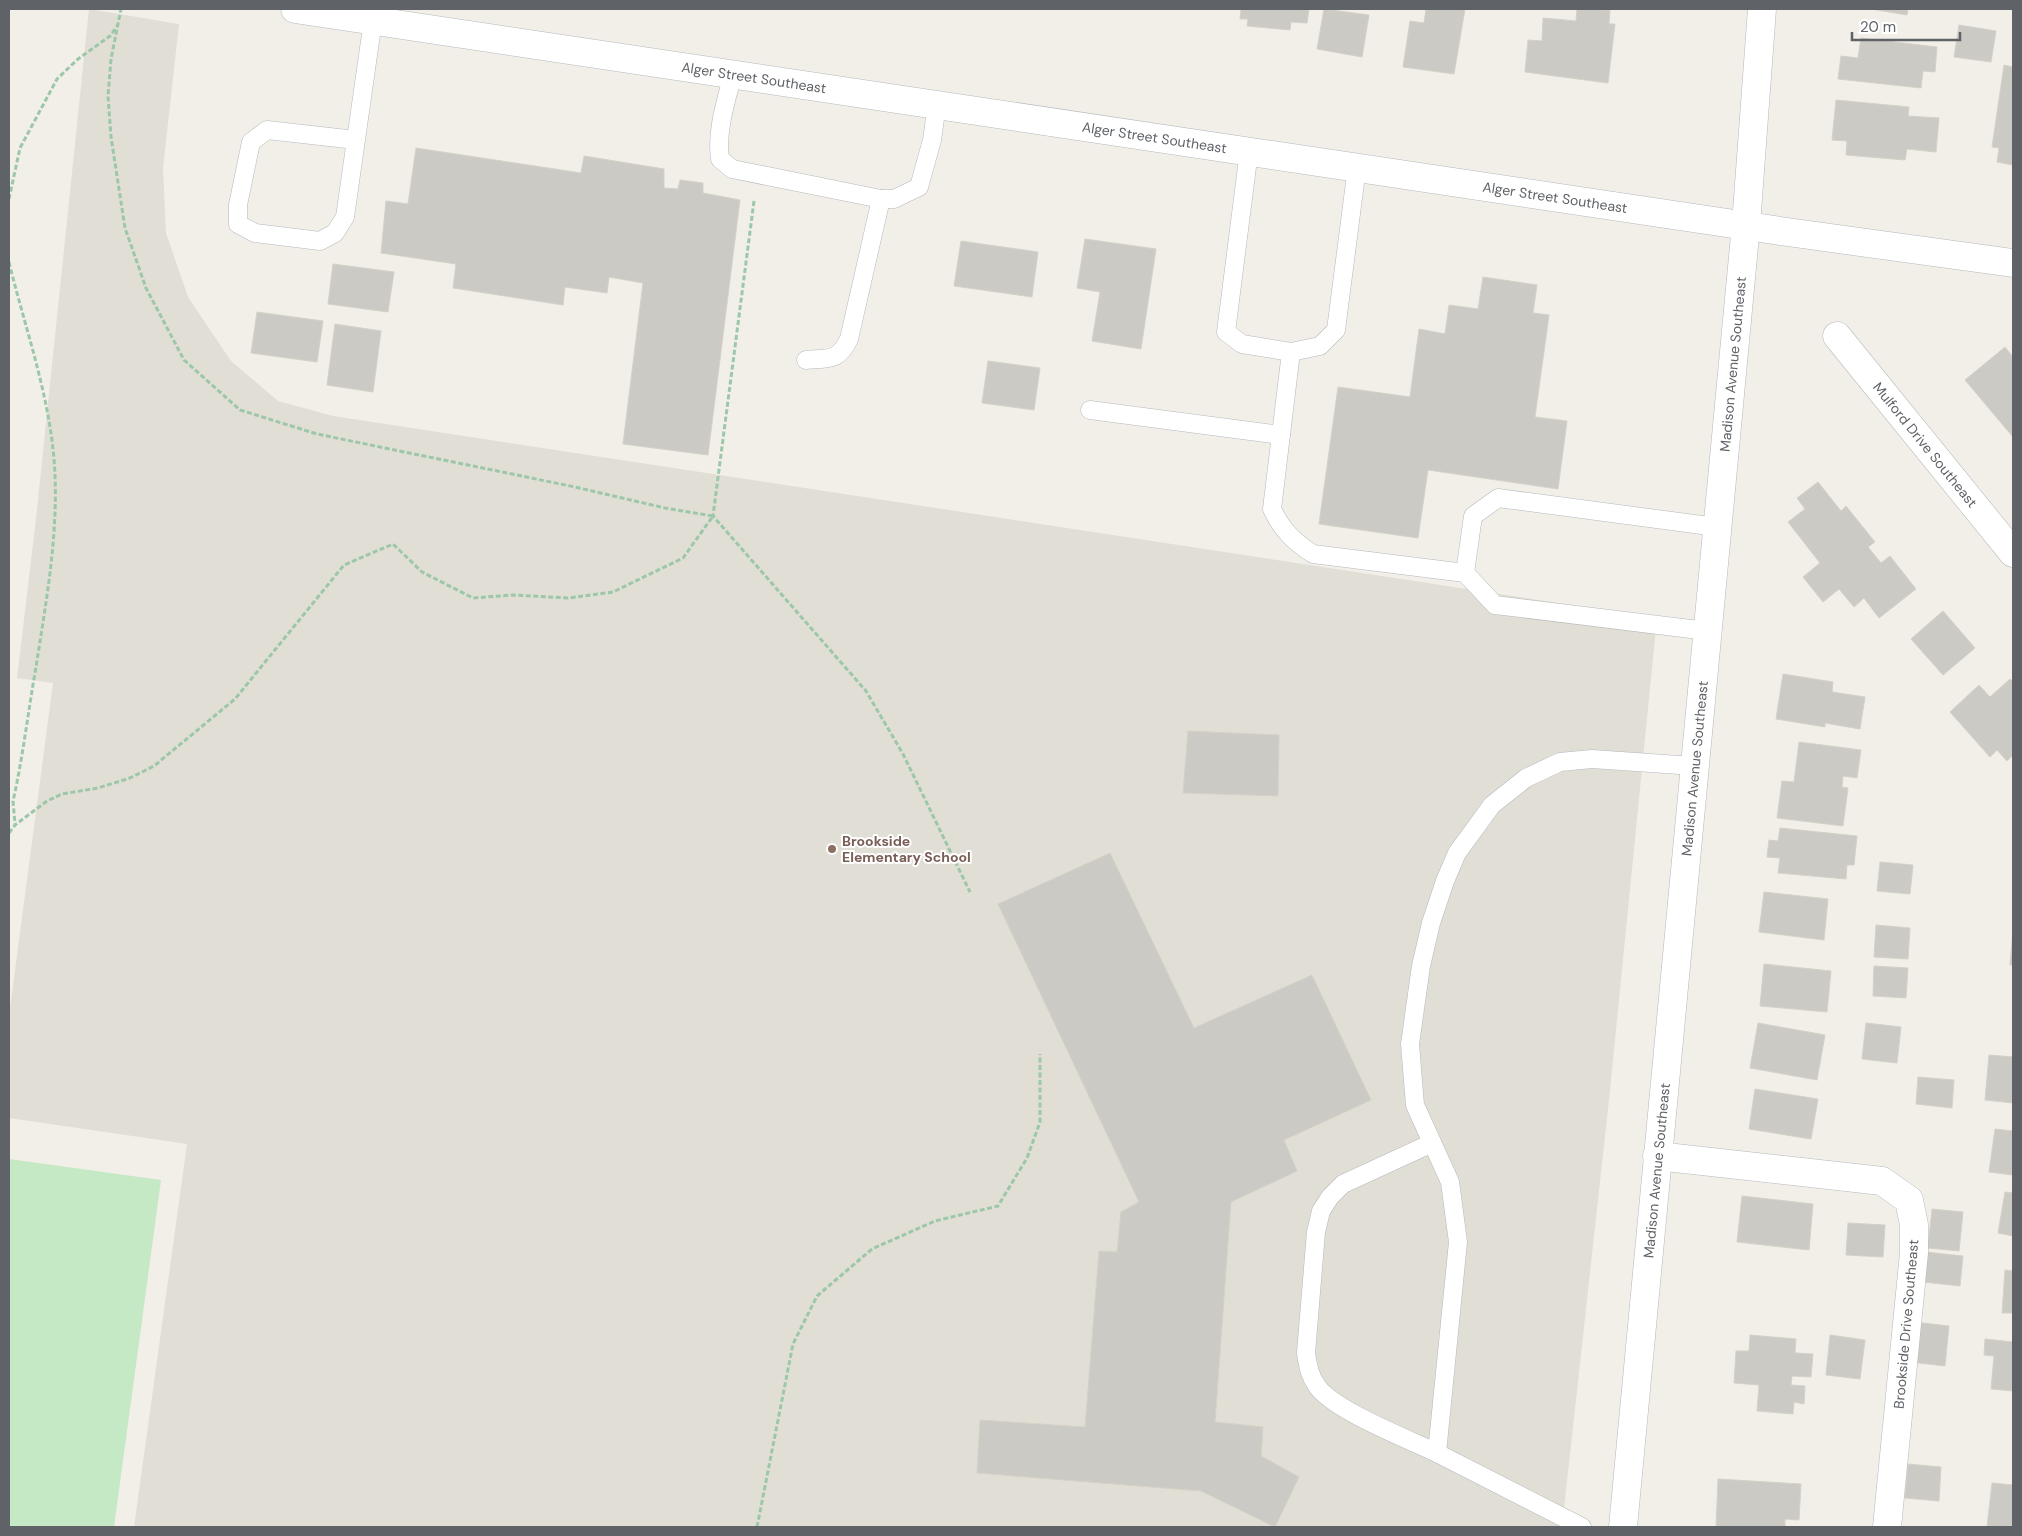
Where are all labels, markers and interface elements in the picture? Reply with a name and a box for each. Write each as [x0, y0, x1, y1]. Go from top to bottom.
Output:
scale bar [1852, 10, 1960, 42]
text: 20 m [1860, 17, 1896, 37]
street label: Alger Street Southeast [680, 58, 827, 97]
street label: Alger Street Southeast [1081, 118, 1228, 157]
street label: Alger Street Southeast [1481, 178, 1629, 217]
street label: Madison Avenue Southeast [1716, 276, 1750, 453]
street label: Mulford Drive Southeast [1869, 379, 1981, 511]
street label: Madison Avenue Southeast [1677, 680, 1712, 857]
place label: Brookside Elementary School [842, 832, 971, 866]
marker: Brookside Elementary School [826, 843, 838, 855]
street label: Madison Avenue Southeast [1639, 1082, 1674, 1259]
street label: Brookside Drive Southeast [1890, 1238, 1922, 1410]

